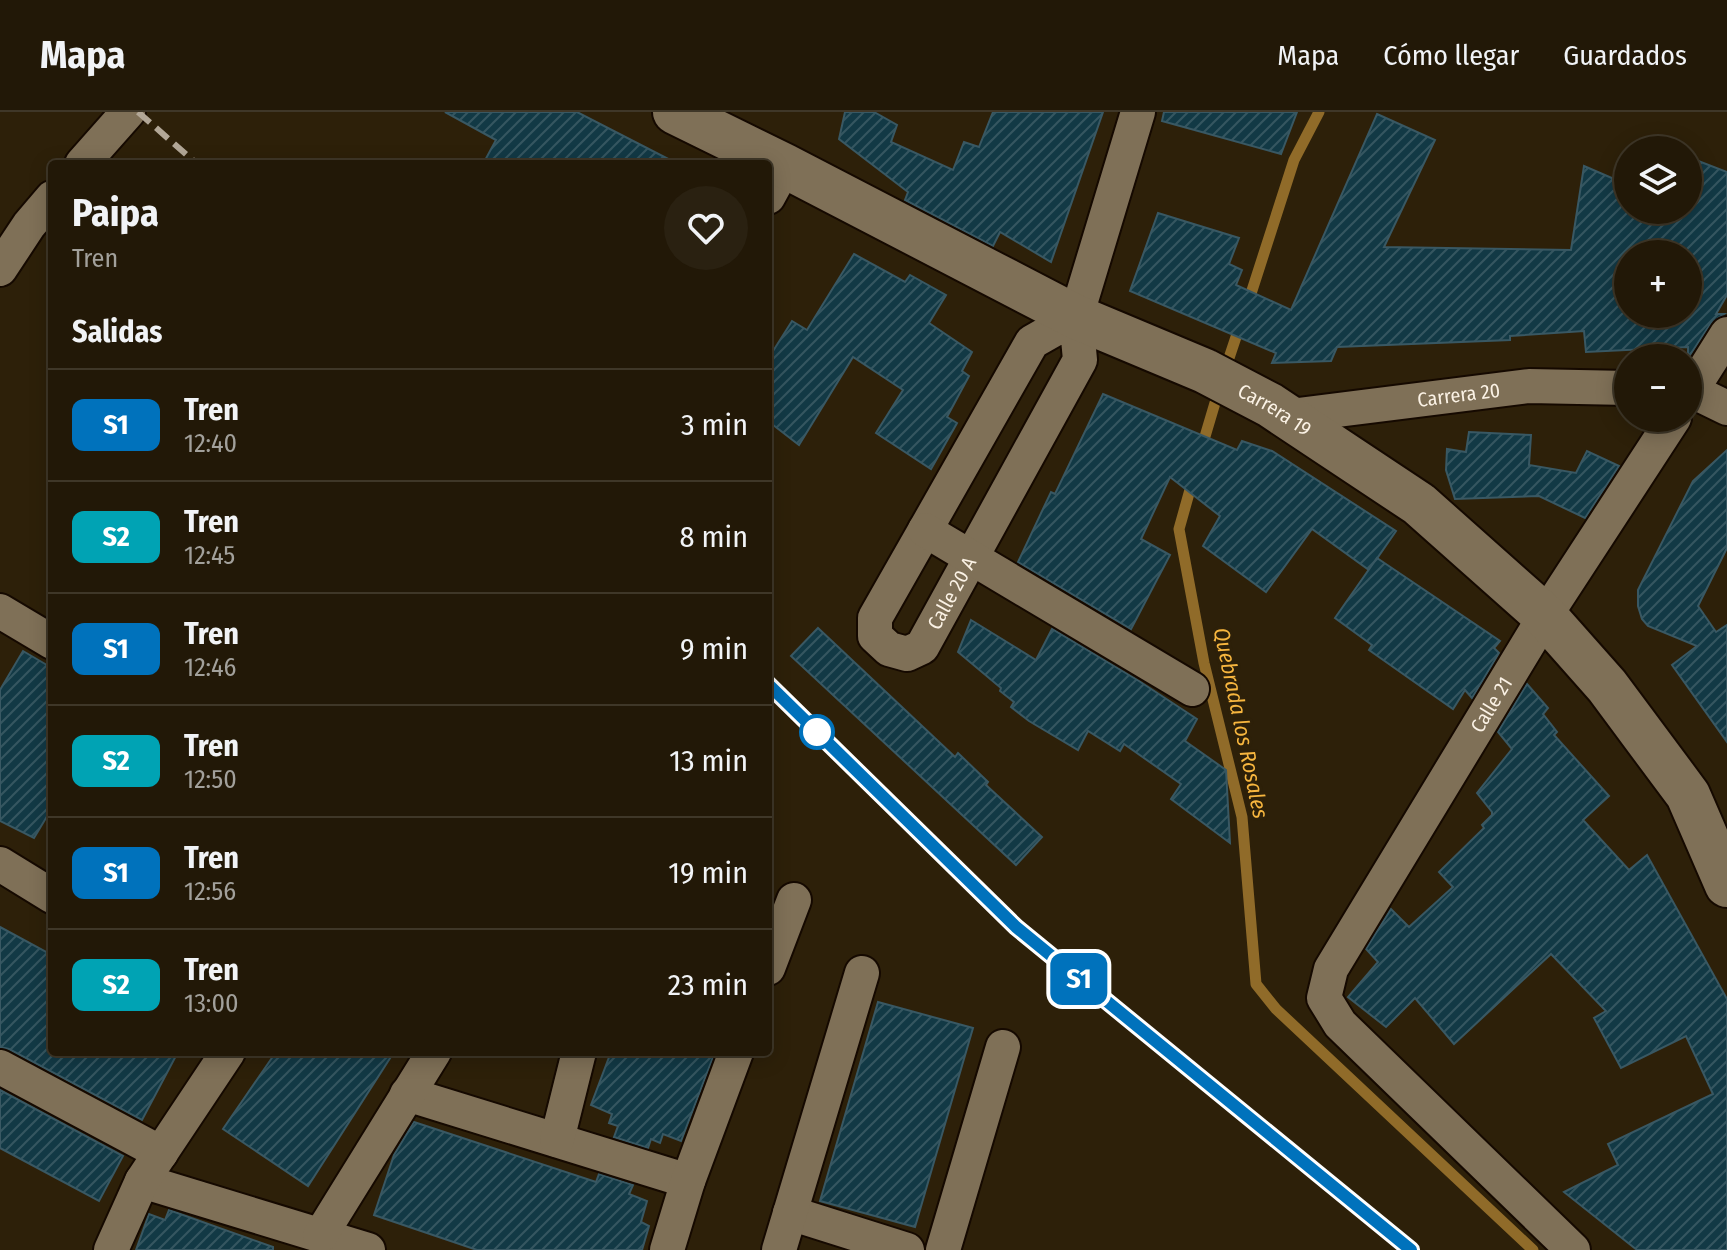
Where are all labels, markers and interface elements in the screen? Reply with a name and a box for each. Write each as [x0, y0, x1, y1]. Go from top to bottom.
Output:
text: Mapa [40, 32, 125, 78]
text: Mapa [1277, 39, 1339, 72]
text: Cómo llegar [1383, 39, 1519, 72]
text: Guardados [1563, 39, 1687, 72]
map controls [1614, 136, 1702, 432]
button: layers [1614, 136, 1702, 224]
button: heart [664, 186, 748, 270]
text: Paipa [72, 190, 159, 236]
button: + [1614, 240, 1702, 328]
text: Tren [72, 243, 118, 274]
text: Salidas [72, 314, 162, 350]
button: − [1614, 344, 1702, 432]
street label: Carrera 19 [1234, 378, 1316, 441]
street label: Carrera 20 [1416, 378, 1501, 412]
text: Tren [184, 392, 239, 428]
text: 3 min [681, 407, 748, 443]
text: S1 [103, 408, 129, 441]
text: 12:40 [184, 428, 237, 459]
text: Tren [184, 504, 239, 540]
text: 8 min [680, 519, 748, 555]
text: S2 [102, 520, 130, 553]
text: 12:45 [184, 540, 235, 571]
street label: Calle 20 A [922, 552, 981, 634]
text: Tren [184, 616, 239, 652]
water label: Quebrada los Rosales [1208, 625, 1274, 821]
text: 9 min [680, 631, 748, 667]
text: S1 [103, 632, 129, 665]
text: 12:46 [184, 652, 236, 683]
street label: Calle 21 [1465, 672, 1517, 737]
unlabelled marker [800, 715, 834, 749]
text: Tren [184, 728, 239, 764]
text: 13 min [669, 743, 748, 779]
text: S2 [102, 744, 130, 777]
text: 12:50 [184, 764, 237, 795]
text: Tren [184, 840, 239, 876]
text: 19 min [668, 855, 748, 891]
text: S1 [103, 856, 129, 889]
text: 12:56 [184, 876, 236, 907]
text: Tren [184, 952, 239, 988]
line badge: S1 [1043, 953, 1115, 1005]
text: S1 [1066, 962, 1092, 995]
text: 23 min [668, 967, 748, 1003]
text: S2 [102, 968, 130, 1001]
text: 13:00 [184, 988, 238, 1019]

